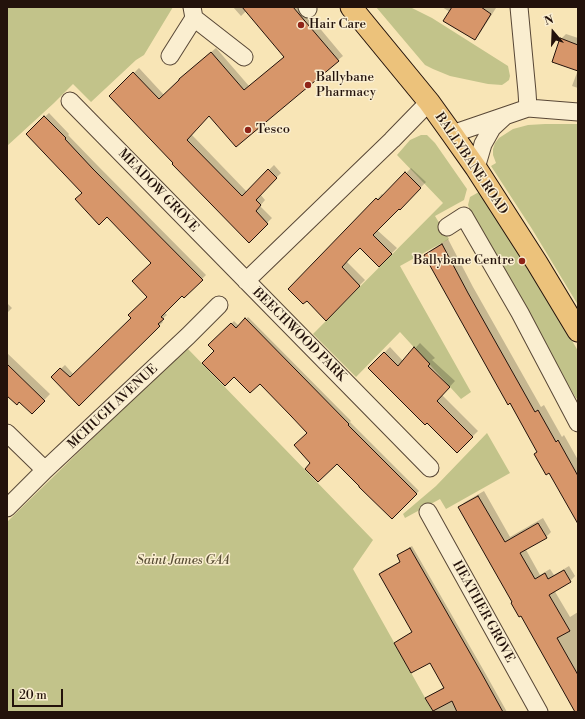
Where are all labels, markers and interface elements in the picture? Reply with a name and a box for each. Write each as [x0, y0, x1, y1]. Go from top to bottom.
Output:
north arrow [533, 12, 573, 52]
text: N [543, 13, 555, 29]
place label: Hair Care [309, 17, 366, 33]
marker: Hair Care [296, 20, 306, 30]
place label: Ballybane Pharmacy [316, 70, 376, 101]
marker: Ballybane Pharmacy [303, 80, 313, 90]
street label: BALLYBANE ROAD [431, 110, 511, 218]
place label: Tesco [256, 122, 290, 138]
marker: Tesco [243, 125, 253, 135]
street label: MEADOW GROVE [114, 146, 202, 236]
place label: Ballybane Centre [413, 253, 514, 269]
marker: Ballybane Centre [517, 256, 527, 266]
street label: BEECHWOOD PARK [249, 285, 349, 385]
street label: MCHUGH AVENUE [65, 361, 161, 453]
park label: Saint James GAA [136, 553, 230, 569]
street label: HEATHER GROVE [449, 558, 517, 666]
scale bar [14, 681, 65, 707]
text: 20 m [19, 688, 47, 703]

